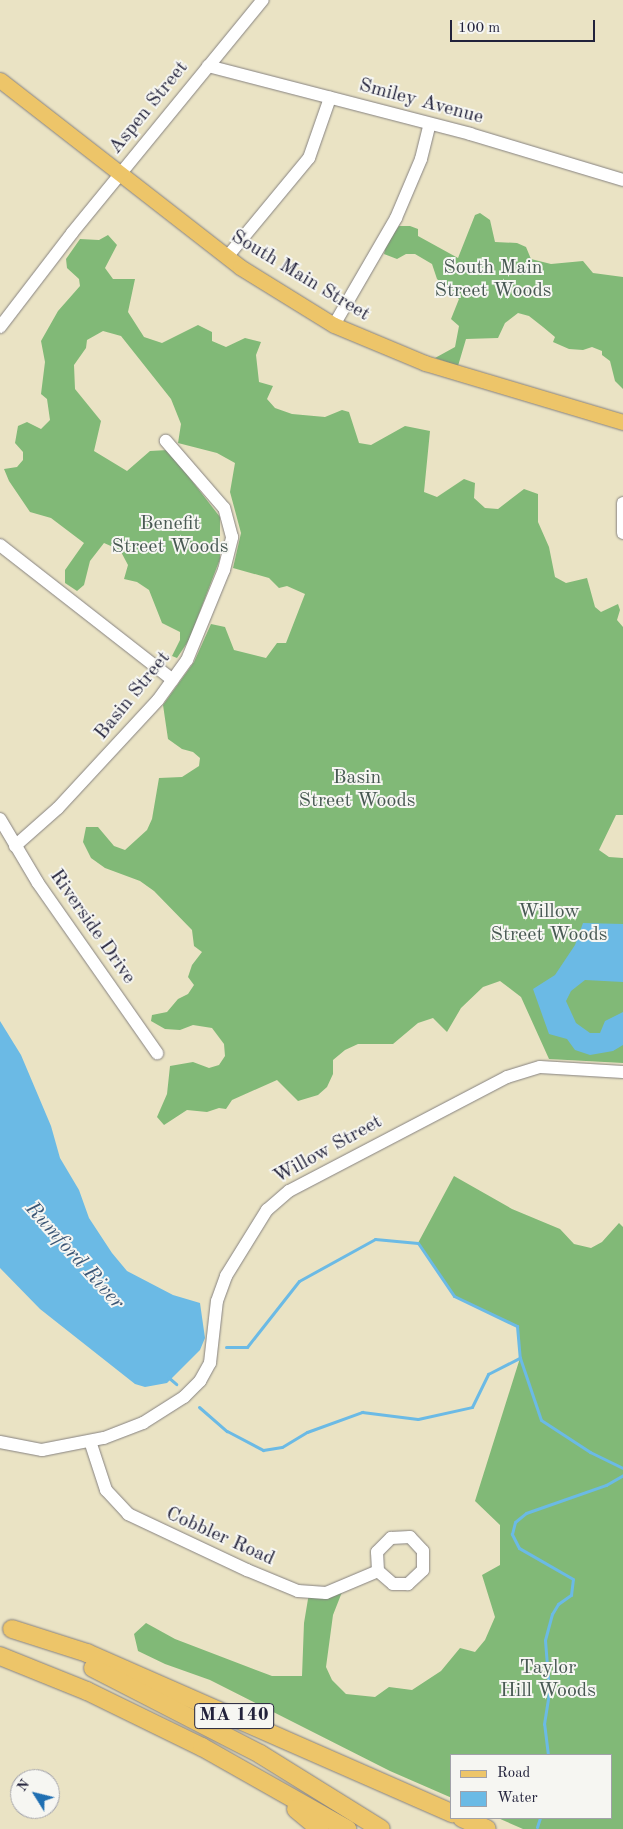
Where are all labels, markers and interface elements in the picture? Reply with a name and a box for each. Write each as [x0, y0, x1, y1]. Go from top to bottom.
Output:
scale bar [453, 10, 598, 42]
text: 100 m [458, 21, 500, 36]
street label: Aspen Street [104, 57, 194, 159]
street label: Smiley Avenue [356, 74, 486, 130]
street label: South Main Street [226, 225, 374, 327]
park label: South Main Street Woods [435, 257, 551, 304]
park label: Benefit Street Woods [112, 512, 228, 559]
street label: Basin Street [90, 647, 176, 745]
park label: Basin Street Woods [299, 767, 415, 814]
street label: Riverside Drive [44, 865, 140, 989]
park label: Willow Street Woods [491, 901, 607, 948]
street label: Willow Street [270, 1110, 386, 1190]
water label: Rumford River [19, 1197, 129, 1315]
street label: Cobbler Road [162, 1502, 278, 1572]
park label: Taylor Hill Woods [500, 1656, 596, 1703]
road number: MA 140 [194, 1700, 274, 1732]
legend [450, 1754, 613, 1819]
text: Road [497, 1766, 530, 1781]
north arrow [10, 1769, 60, 1819]
text: N [15, 1777, 32, 1794]
text: Water [497, 1791, 538, 1806]

